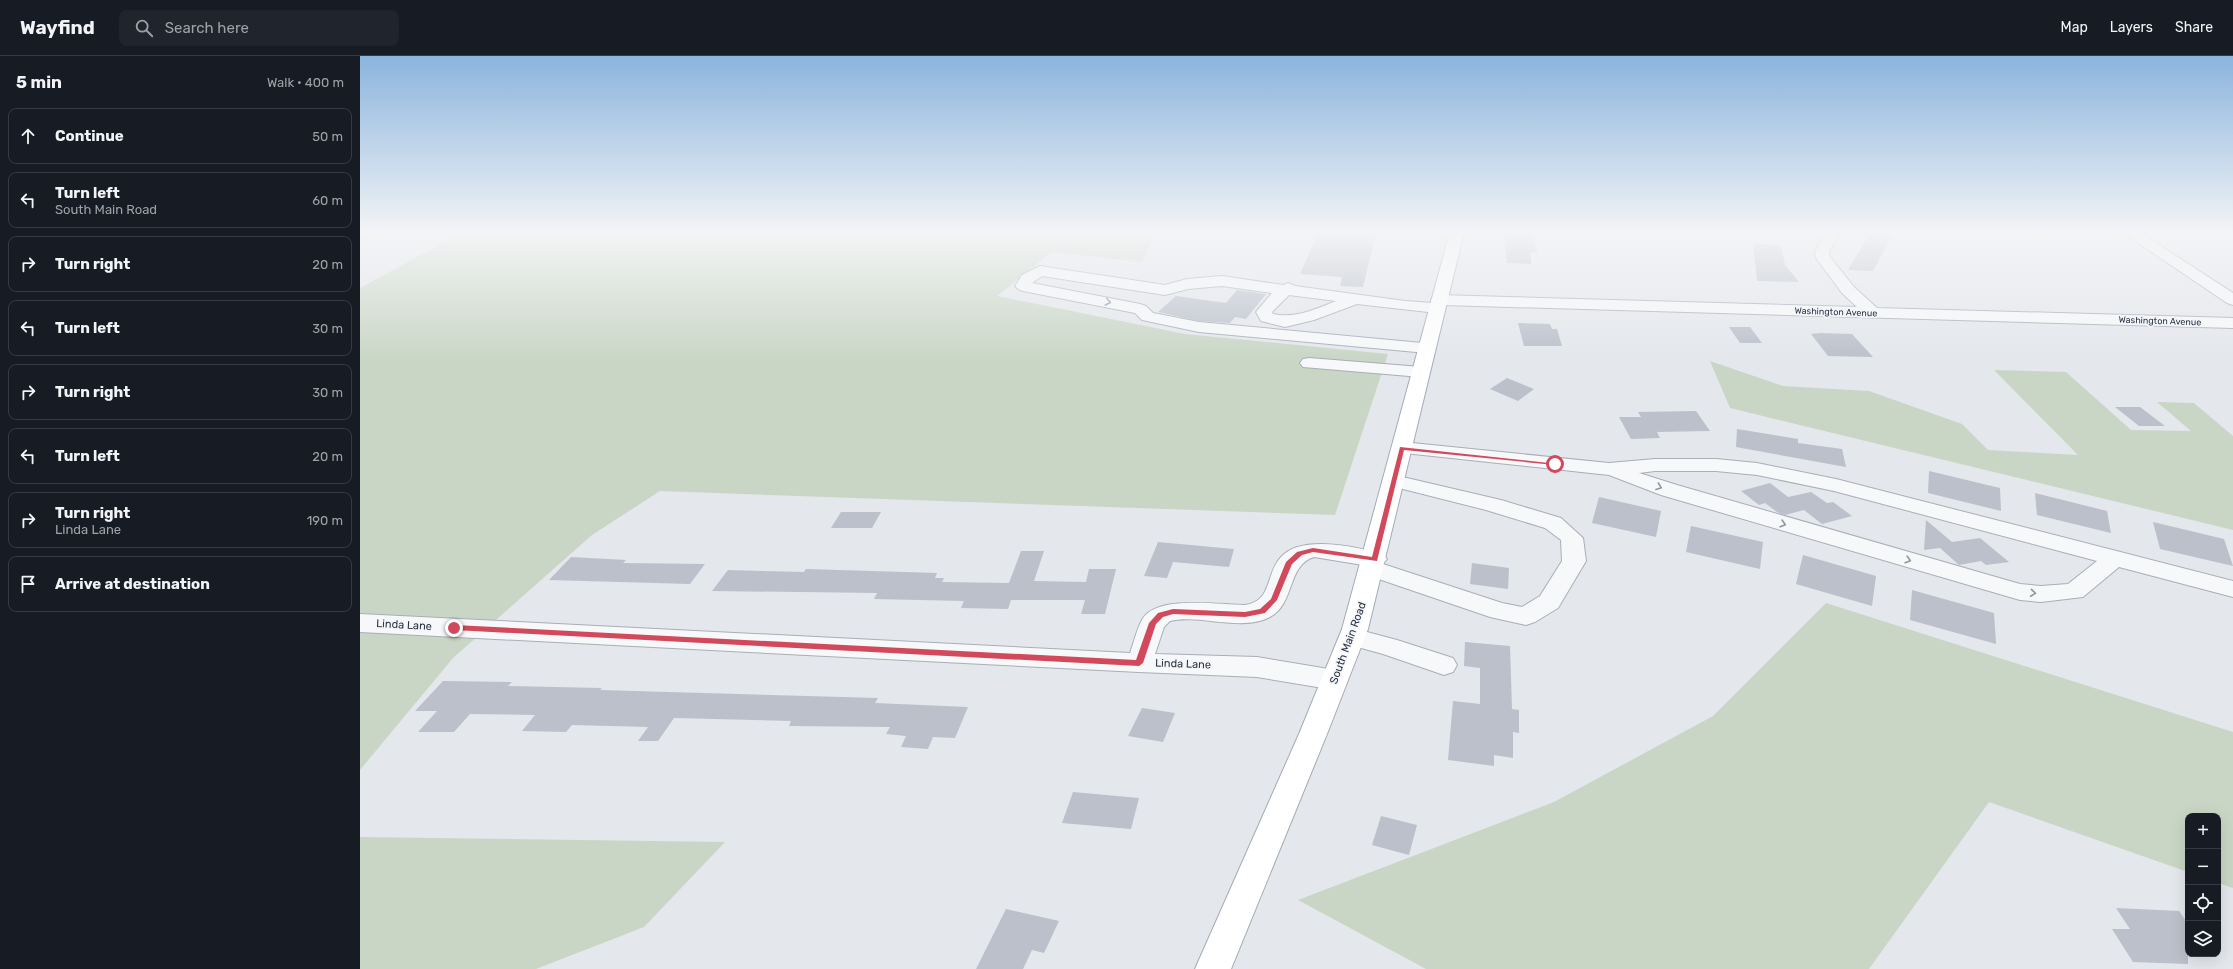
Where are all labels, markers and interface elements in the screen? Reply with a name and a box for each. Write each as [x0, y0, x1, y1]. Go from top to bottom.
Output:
search box [119, 10, 399, 46]
text: Wayfind [20, 16, 95, 39]
icon: search [133, 17, 155, 39]
text: Search here [165, 19, 249, 37]
text: Map [2061, 19, 2088, 36]
text: Layers [2110, 19, 2153, 36]
text: Share [2175, 19, 2213, 36]
text: 5 min [16, 72, 62, 92]
text: Walk · 400 m [267, 75, 344, 90]
icon: ahead [17, 125, 39, 147]
text: Continue [55, 127, 124, 145]
text: 50 m [312, 129, 343, 144]
text: Turn left [55, 184, 120, 202]
icon: left [17, 189, 39, 211]
text: 60 m [312, 193, 343, 208]
text: South Main Road [55, 202, 157, 217]
icon: right [17, 253, 39, 275]
text: Turn right [55, 255, 130, 273]
text: 20 m [312, 257, 343, 272]
one-way arrow [1105, 298, 1111, 306]
street label: Washington Avenue [1795, 306, 1877, 318]
street label: Washington Avenue [2119, 315, 2201, 327]
icon: left [17, 317, 39, 339]
text: Turn left [55, 319, 120, 337]
text: 30 m [312, 321, 343, 336]
icon: right [17, 381, 39, 403]
text: Turn right [55, 383, 130, 401]
text: 30 m [312, 385, 343, 400]
icon: left [17, 445, 39, 467]
text: Turn left [55, 447, 120, 465]
text: 20 m [312, 449, 343, 464]
route start [1546, 455, 1564, 473]
one-way arrow [1655, 482, 1662, 490]
text: Turn right [55, 504, 130, 522]
icon: right [17, 509, 39, 531]
text: 190 m [307, 513, 343, 528]
one-way arrow [1779, 519, 1786, 528]
text: Linda Lane [55, 522, 121, 537]
one-way arrow [1904, 555, 1911, 564]
icon: arrive [17, 573, 39, 595]
text: Arrive at destination [55, 575, 210, 593]
one-way arrow [2030, 588, 2037, 597]
street label: South Main Road [1327, 600, 1369, 686]
street label: Linda Lane [376, 617, 432, 633]
route end [445, 619, 463, 637]
street label: Linda Lane [1155, 657, 1211, 671]
map controls [2185, 813, 2221, 957]
button: + [2185, 813, 2221, 849]
button: − [2185, 849, 2221, 885]
button: locate [2185, 885, 2221, 921]
button: layers [2185, 921, 2221, 957]

